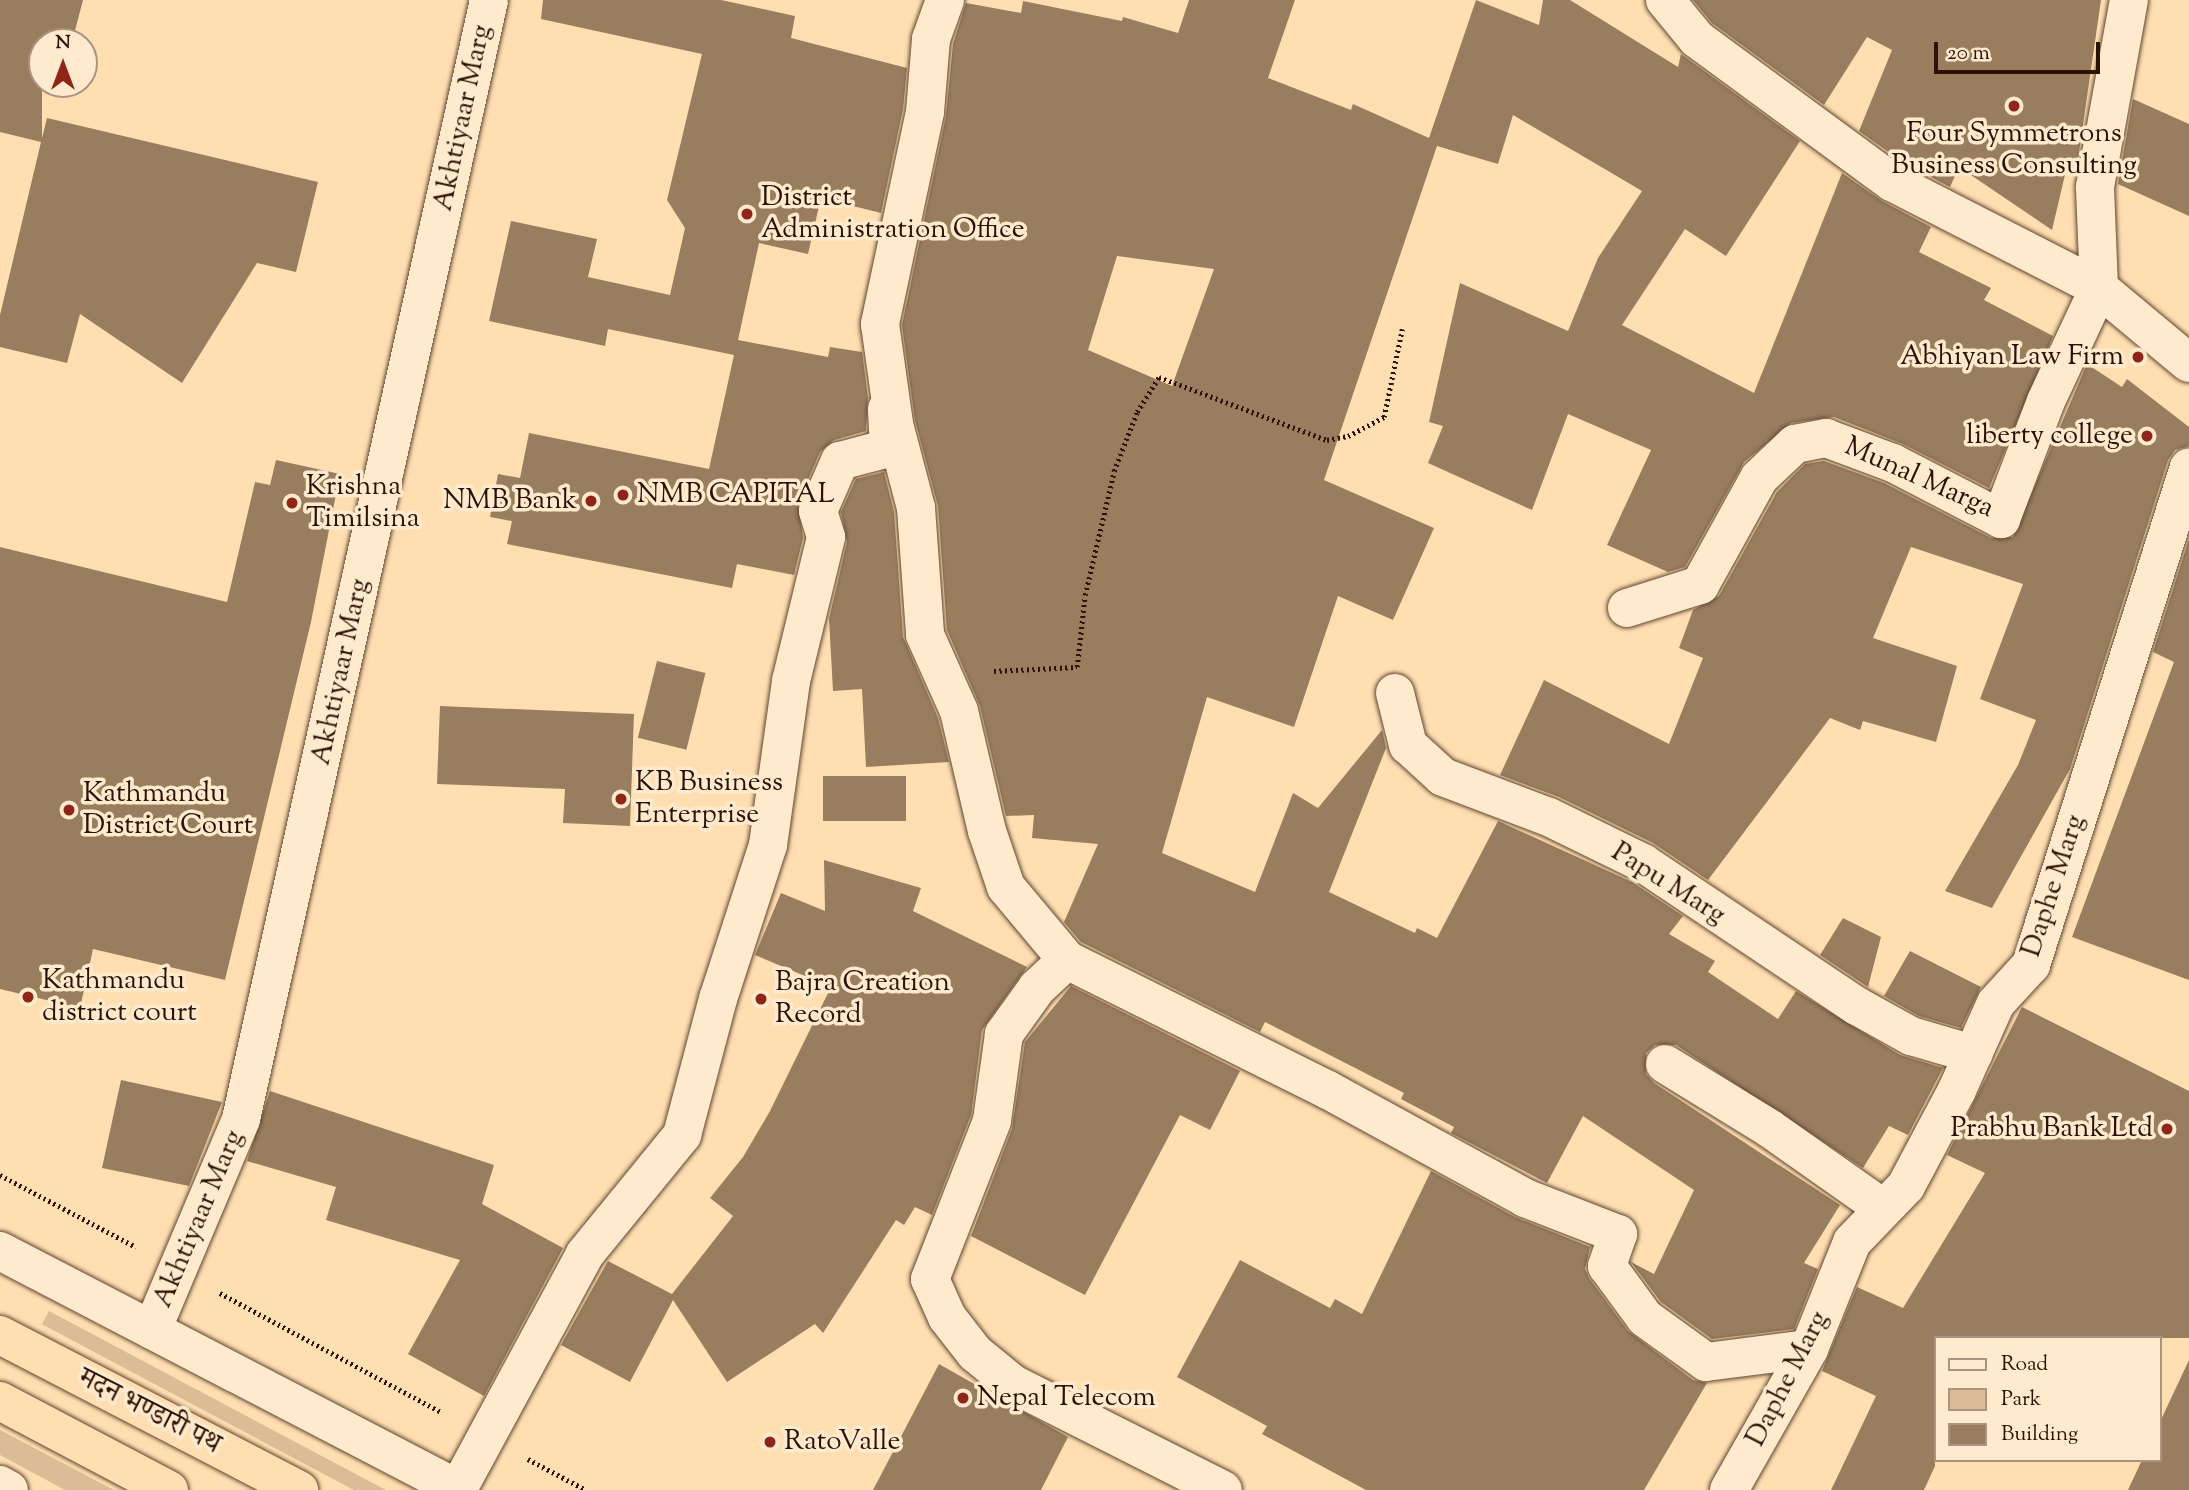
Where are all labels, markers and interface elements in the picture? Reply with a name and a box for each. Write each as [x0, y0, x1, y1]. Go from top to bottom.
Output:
street label: Akhtiyaar Marg [427, 22, 499, 214]
north arrow [28, 28, 98, 98]
scale bar [1937, 28, 2103, 72]
text: N [55, 30, 71, 57]
text: 20 m [1947, 39, 1990, 69]
marker: Four Symmetrons Business Consulting [2006, 98, 2022, 114]
place label: Four Symmetrons Business Consulting [1891, 117, 2137, 183]
place label: District Administration Office [761, 181, 1025, 247]
marker: District Administration Office [739, 206, 755, 222]
place label: Abhiyan Law Firm [1900, 340, 2124, 374]
marker: Abhiyan Law Firm [2130, 349, 2146, 365]
place label: liberty college [1966, 419, 2133, 453]
marker: liberty college [2139, 428, 2155, 444]
street label: Munal Marga [1839, 430, 1999, 526]
place label: Krishna Timilsina [306, 470, 420, 536]
place label: NMB CAPITAL [637, 478, 835, 512]
place label: NMB Bank [443, 484, 577, 518]
marker: NMB CAPITAL [615, 487, 631, 503]
marker: NMB Bank [583, 493, 599, 509]
marker: Krishna Timilsina [284, 495, 300, 511]
street label: Akhtiyaar Marg [305, 576, 377, 768]
place label: KB Business Enterprise [635, 766, 783, 832]
place label: Kathmandu District Court [83, 777, 253, 843]
marker: KB Business Enterprise [613, 791, 629, 807]
marker: Kathmandu District Court [61, 802, 77, 818]
street label: Daphe Marg [2015, 811, 2093, 961]
street label: Papu Marg [1605, 836, 1731, 932]
place label: Kathmandu district court [42, 964, 197, 1030]
place label: Bajra Creation Record [775, 966, 950, 1032]
marker: Kathmandu district court [20, 989, 36, 1005]
marker: Bajra Creation Record [753, 991, 769, 1007]
place label: Prabhu Bank Ltd [1951, 1112, 2153, 1146]
marker: Prabhu Bank Ltd [2159, 1121, 2175, 1137]
street label: Akhtiyaar Marg [146, 1125, 252, 1313]
street label: Daphe Marg [1739, 1306, 1837, 1452]
legend [1934, 1336, 2161, 1462]
text: Road [2001, 1350, 2048, 1380]
street label: मदन भण्डारी पथ [72, 1362, 226, 1462]
place label: Nepal Telecom [977, 1381, 1156, 1415]
text: Park [2001, 1385, 2041, 1415]
marker: Nepal Telecom [955, 1390, 971, 1406]
text: Building [2001, 1420, 2078, 1450]
place label: RatoValle [784, 1425, 900, 1459]
marker: RatoValle [762, 1434, 778, 1450]

